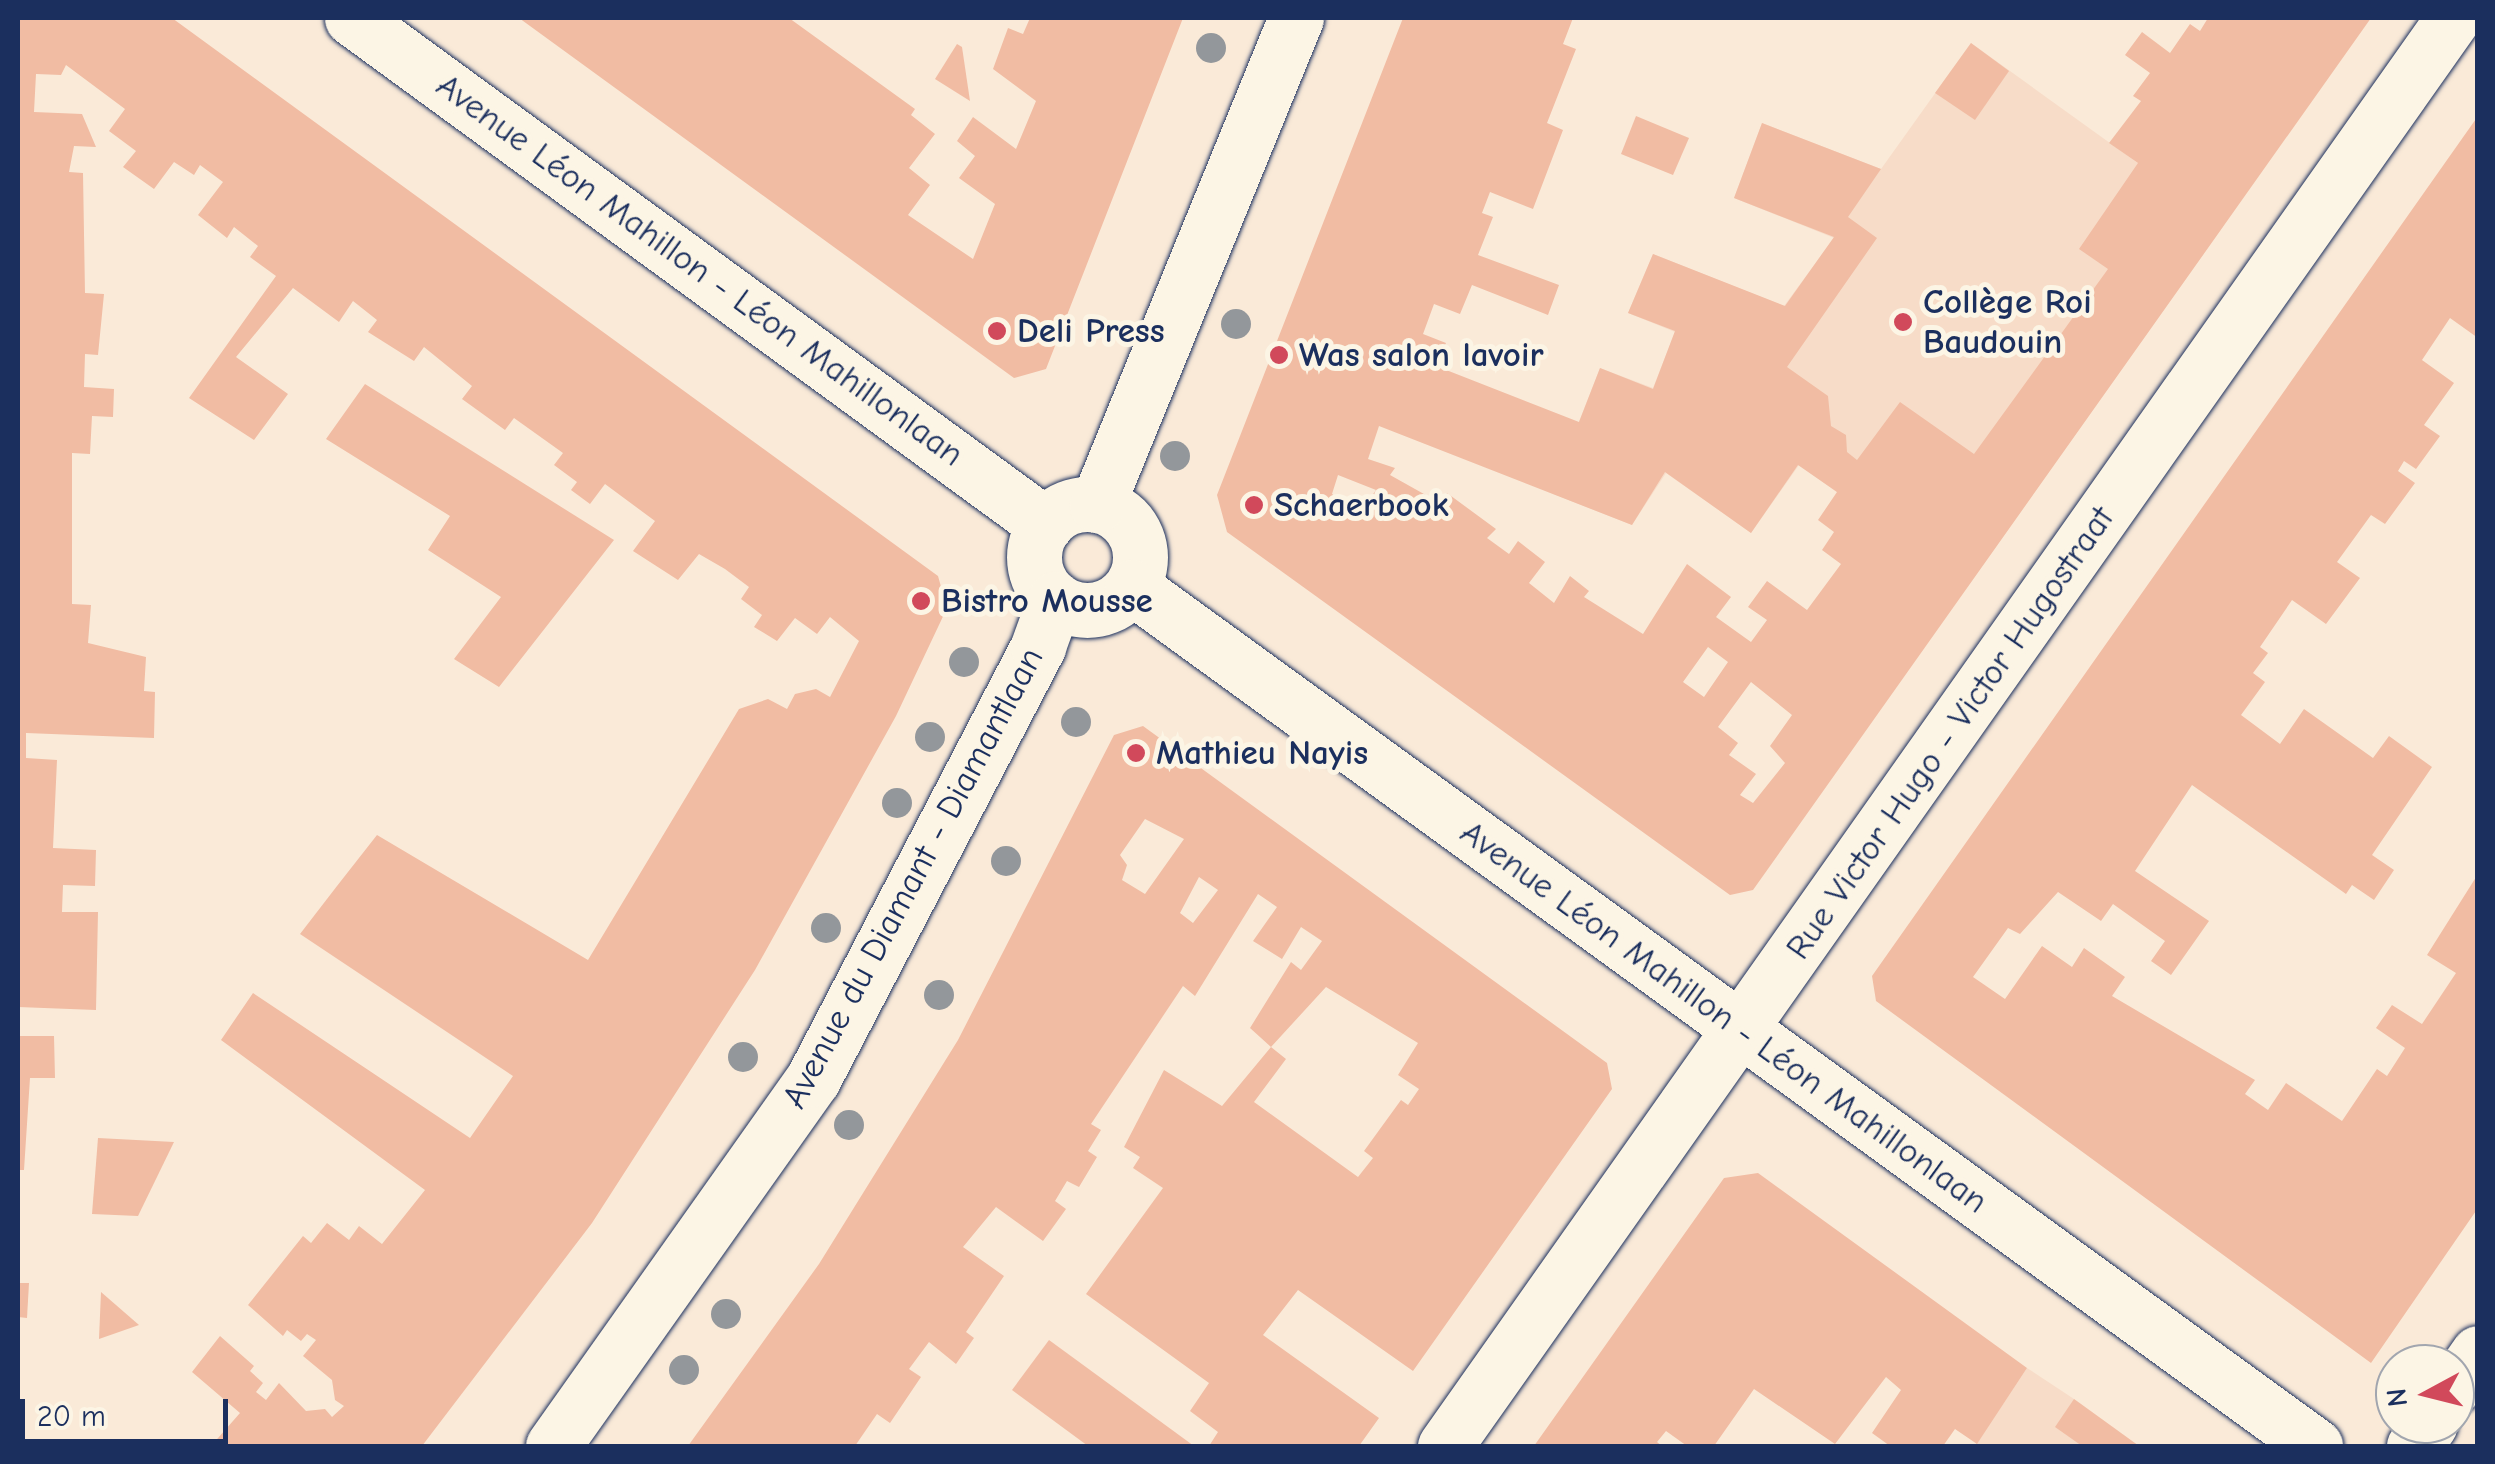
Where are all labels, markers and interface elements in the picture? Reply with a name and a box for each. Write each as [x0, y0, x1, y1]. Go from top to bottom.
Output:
street label: Avenue Léon Mahillon - Léon Mahillonlaan [428, 64, 972, 476]
place label: Collège Roi Baudouin [1923, 281, 2092, 363]
place label: Deli Press [1017, 310, 1165, 352]
marker: Collège Roi Baudouin [1892, 311, 1914, 333]
marker: Deli Press [986, 320, 1008, 342]
place label: Was salon lavoir [1299, 334, 1544, 376]
marker: Was salon lavoir [1268, 344, 1290, 366]
place label: Schaerbook [1274, 484, 1449, 526]
marker: Schaerbook [1243, 494, 1265, 516]
street label: Rue Victor Hugo - Victor Hugostraat [1777, 499, 2123, 967]
place label: Bistro Mousse [941, 580, 1153, 622]
marker: Bistro Mousse [910, 590, 932, 612]
street label: Avenue du Diamant - Diamantlaan [773, 640, 1053, 1116]
place label: Mathieu Nayis [1156, 732, 1368, 774]
marker: Mathieu Nayis [1125, 742, 1147, 764]
street label: Avenue Léon Mahillon - Léon Mahillonlaan [1452, 811, 1996, 1223]
north arrow [2375, 1344, 2475, 1444]
scale bar [25, 1379, 232, 1441]
text: N [2380, 1386, 2414, 1408]
text: 20 m [37, 1399, 106, 1434]

